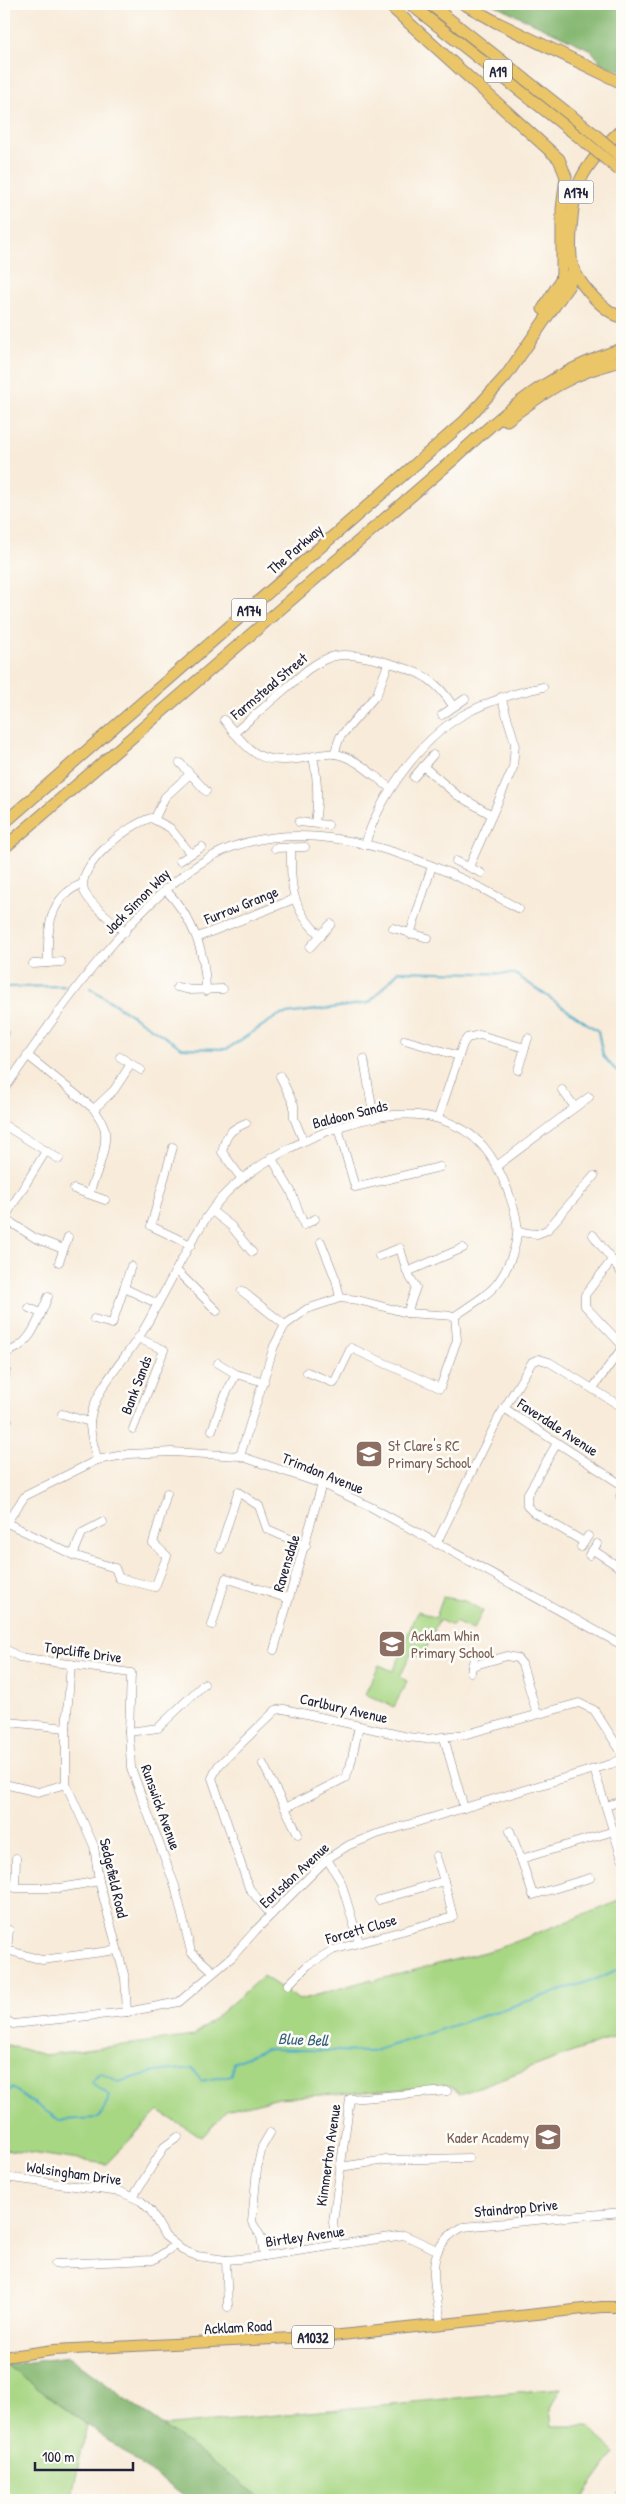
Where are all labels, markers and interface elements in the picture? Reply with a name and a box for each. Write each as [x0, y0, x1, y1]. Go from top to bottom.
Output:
road number: A19 [484, 59, 512, 82]
road number: A174 [558, 180, 594, 203]
street label: The Parkway [263, 519, 327, 579]
road number: A174 [232, 598, 266, 622]
street label: Farmstead Street [225, 647, 313, 725]
street label: Jack Simon Way [99, 863, 175, 939]
street label: Furrow Grange [200, 881, 281, 930]
street label: Baldoon Sands [310, 1094, 390, 1133]
street label: Bank Sands [115, 1353, 157, 1417]
street label: Faverdale Avenue [513, 1392, 603, 1461]
place label: St Clare's RC Primary School [388, 1435, 471, 1473]
school or university icon: St Clare's RC Primary School [354, 1439, 384, 1469]
street label: Trimdon Avenue [279, 1447, 367, 1499]
street label: Ravensdale [267, 1532, 305, 1594]
place label: Acklam Whin Primary School [411, 1625, 494, 1663]
school or university icon: Acklam Whin Primary School [377, 1629, 407, 1659]
street label: Topcliffe Drive [43, 1636, 123, 1668]
street label: Carlbury Avenue [298, 1688, 390, 1728]
street label: Runswick Avenue [136, 1761, 186, 1853]
street label: Sedgefield Road [95, 1836, 133, 1920]
street label: Earlsdon Avenue [255, 1837, 333, 1913]
street label: Forcett Close [322, 1909, 399, 1949]
water label: Blue Bell [278, 2027, 330, 2051]
street label: Kimmerton Avenue [310, 2103, 346, 2207]
school or university icon: Kader Academy [533, 2122, 563, 2152]
place label: Kader Academy [447, 2127, 529, 2148]
street label: Wolsingham Drive [25, 2156, 123, 2190]
street label: Staindrop Drive [473, 2194, 559, 2222]
street label: Birtley Avenue [264, 2220, 346, 2252]
street label: Acklam Road [204, 2315, 272, 2339]
road number: A1032 [292, 2326, 334, 2348]
scale bar [35, 2439, 132, 2471]
text: 100 m [42, 2446, 75, 2467]

